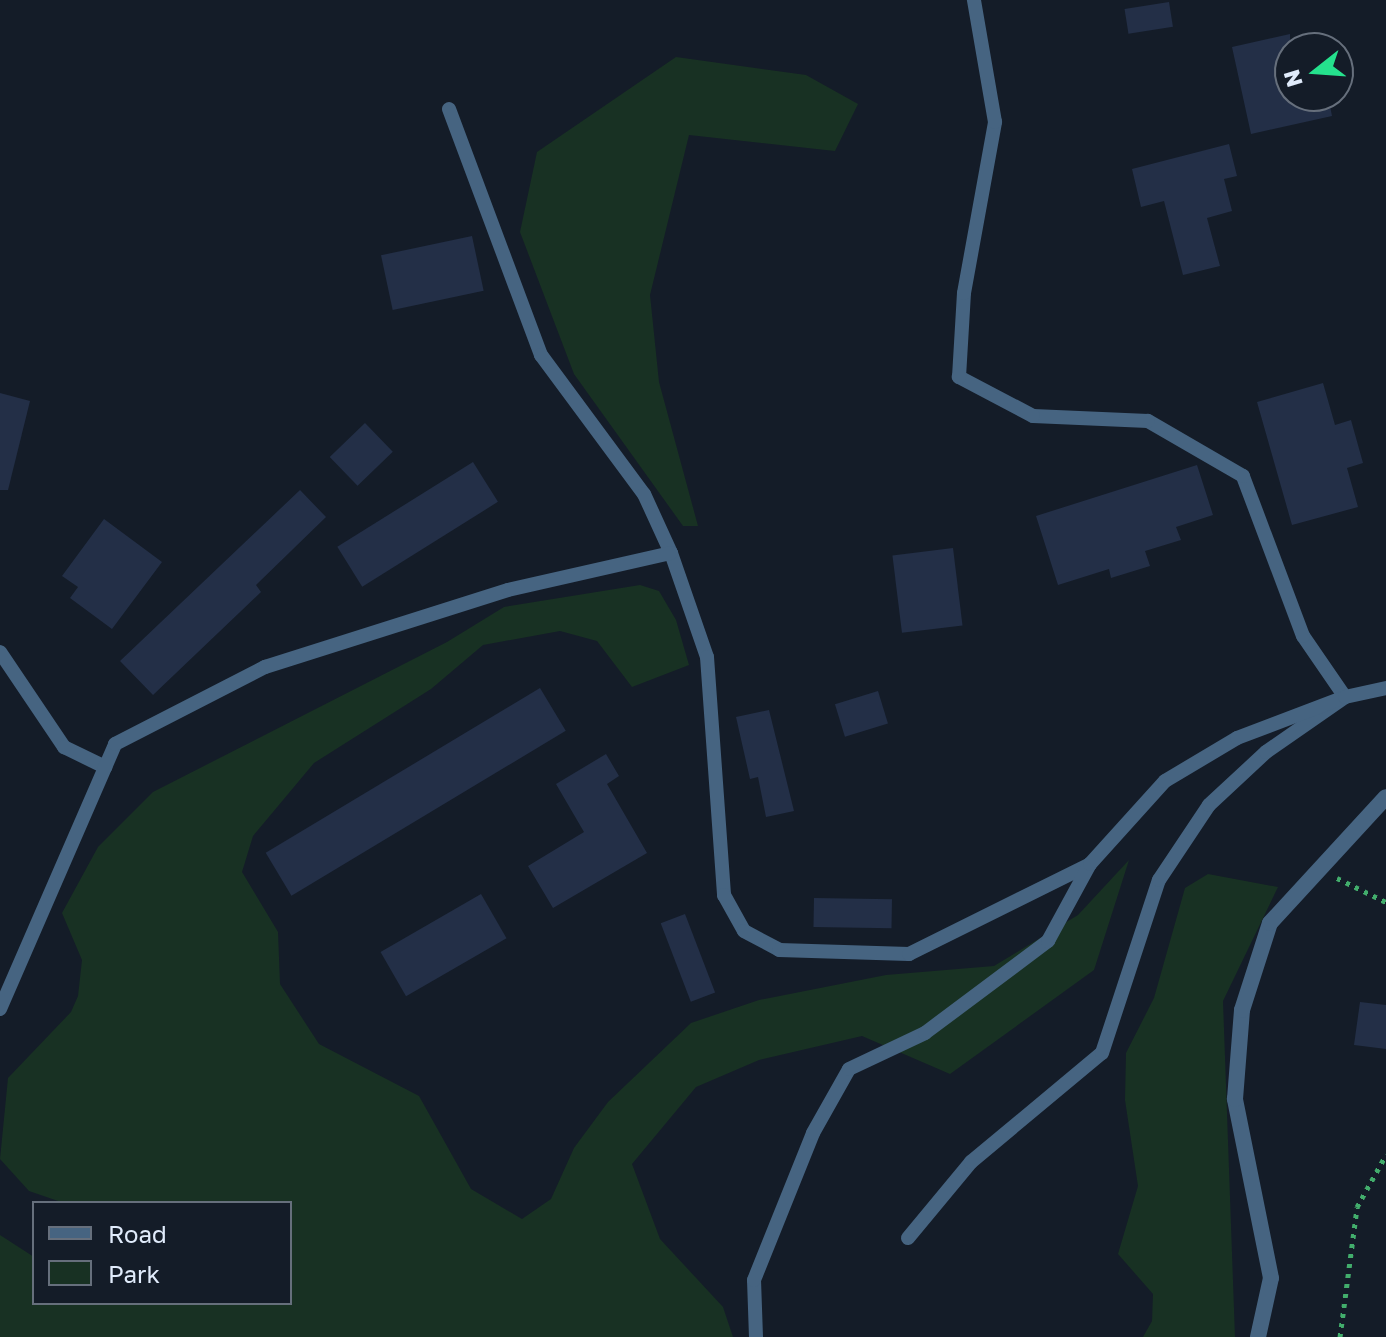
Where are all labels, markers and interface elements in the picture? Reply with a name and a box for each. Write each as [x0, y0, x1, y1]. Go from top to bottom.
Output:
north arrow [1274, 32, 1354, 112]
text: N [1277, 67, 1308, 91]
legend [32, 1201, 292, 1305]
text: Road [108, 1219, 167, 1248]
text: Park [108, 1259, 160, 1288]

